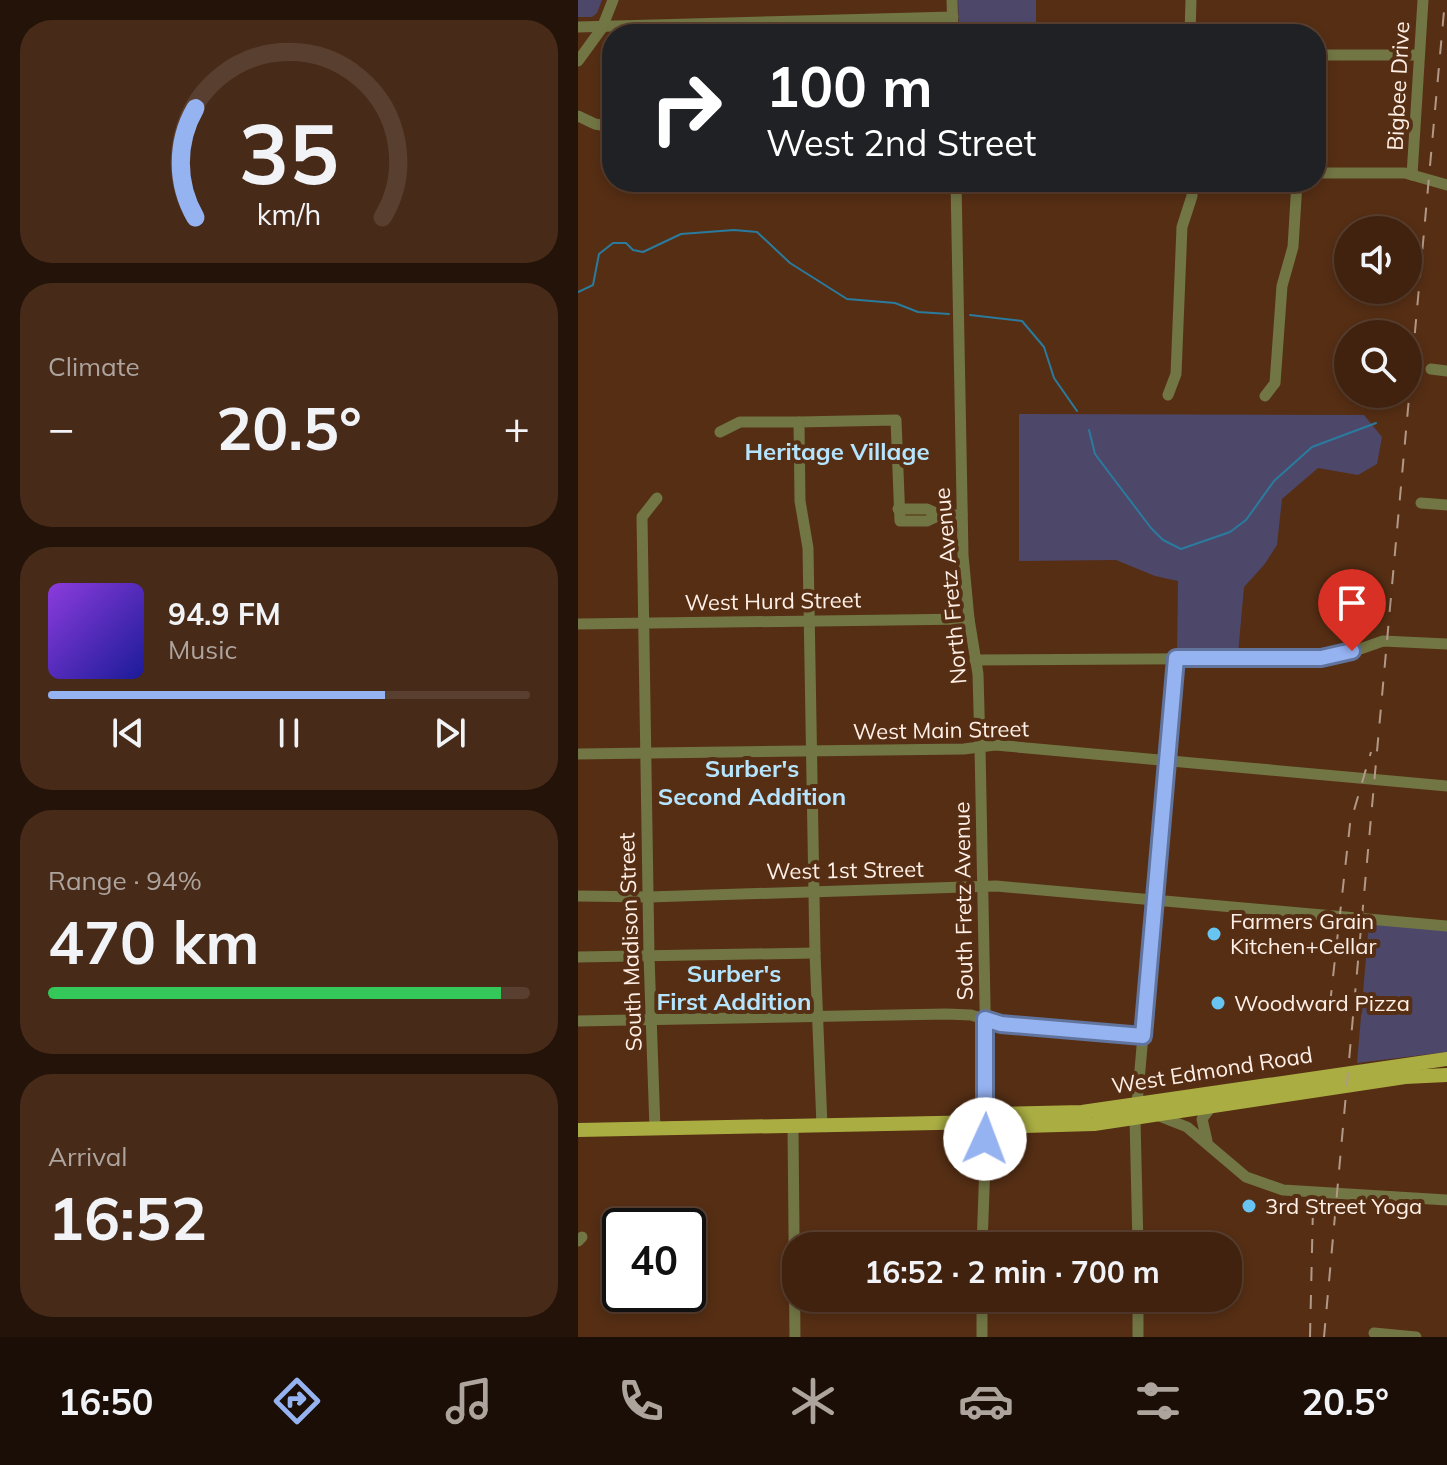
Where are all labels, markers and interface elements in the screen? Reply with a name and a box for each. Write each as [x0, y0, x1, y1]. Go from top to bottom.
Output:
street label: Bigbee Drive [1381, 21, 1415, 151]
text: 100 m [766, 51, 933, 121]
icon: right [634, 56, 738, 160]
text: 35 [239, 99, 339, 204]
text: West 2nd Street [766, 120, 1036, 165]
text: km/h [257, 196, 321, 232]
map controls [1334, 216, 1422, 408]
button: sound [1334, 216, 1422, 304]
button: search [1334, 320, 1422, 408]
text: Climate [48, 350, 140, 383]
text: 20.5° [216, 390, 362, 465]
text: − [48, 400, 74, 455]
text: + [504, 400, 530, 455]
district label: Heritage Village [744, 436, 930, 466]
street label: North Fretz Avenue [927, 486, 973, 686]
pin [1318, 569, 1386, 651]
icon: arrive [1330, 581, 1374, 625]
street label: West Hurd Street [684, 585, 862, 617]
text: 94.9 FM [168, 595, 281, 633]
text: Music [168, 633, 237, 666]
icon: previous [106, 711, 150, 755]
icon: pause [267, 711, 311, 755]
icon: next [428, 711, 472, 755]
street label: West Main Street [853, 714, 1030, 746]
district label: Surber's Second Addition [658, 753, 846, 811]
street label: South Fretz Avenue [947, 801, 979, 1001]
street label: South Madison Street [612, 832, 648, 1052]
street label: West 1st Street [766, 855, 924, 885]
text: Range · 94% [48, 864, 202, 897]
text: 470 km [48, 904, 260, 979]
place label: Farmers Grain Kitchen+Cellar [1230, 907, 1377, 960]
marker: Farmers Grain Kitchen+Cellar [1205, 925, 1223, 943]
district label: Surber's First Addition [657, 958, 811, 1016]
place label: Woodward Pizza [1234, 989, 1410, 1017]
marker: Woodward Pizza [1209, 994, 1227, 1012]
street label: West Edmond Road [1110, 1040, 1314, 1100]
position arrow [943, 1097, 1027, 1181]
text: Arrival [48, 1140, 128, 1173]
text: 16:52 [48, 1180, 207, 1255]
place label: 3rd Street Yoga [1265, 1192, 1422, 1220]
marker: 3rd Street Yoga [1240, 1197, 1258, 1215]
speed limit sign: 40 [602, 1208, 706, 1312]
text: 16:52 · 2 min · 700 m [864, 1253, 1160, 1291]
icon: directions [269, 1373, 325, 1429]
icon: music [441, 1373, 497, 1429]
icon: phone [613, 1373, 669, 1429]
icon: climate [785, 1373, 841, 1429]
icon: car [958, 1373, 1014, 1429]
icon: filters [1130, 1373, 1186, 1429]
text: 16:50 [58, 1379, 153, 1424]
text: 20.5° [1302, 1379, 1389, 1424]

